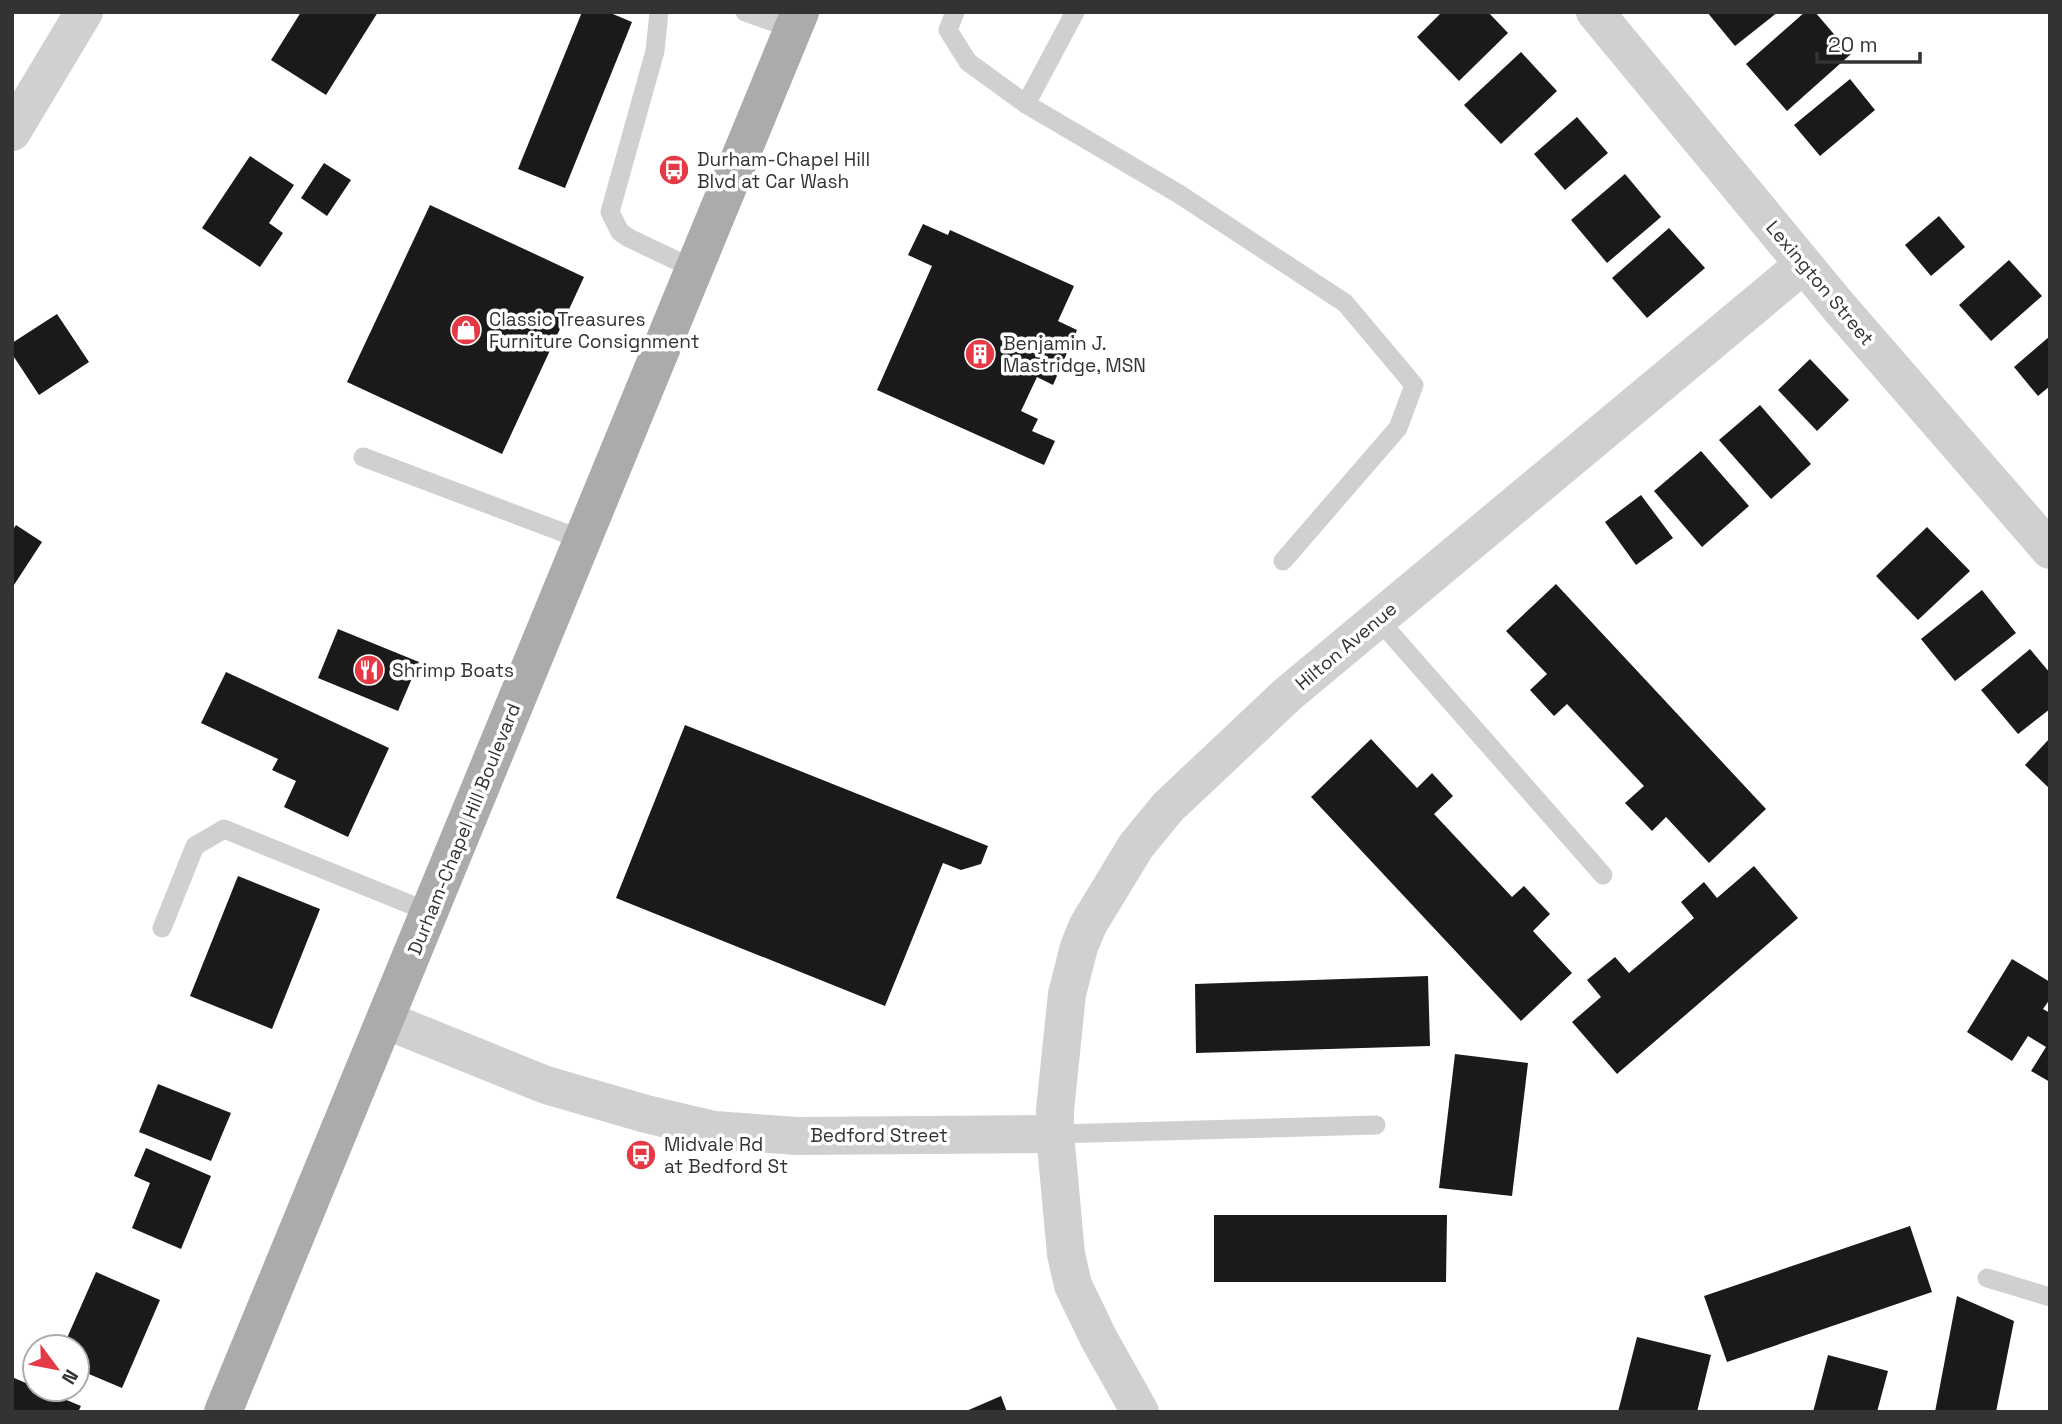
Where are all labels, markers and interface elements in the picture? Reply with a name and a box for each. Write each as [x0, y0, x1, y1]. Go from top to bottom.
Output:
scale bar [1817, 21, 1920, 65]
text: 20 m [1828, 31, 1878, 58]
place label: Durham-Chapel Hill Blvd at Car Wash [697, 147, 870, 194]
bus stop icon: Durham-Chapel Hill Blvd at Car Wash [657, 153, 691, 187]
street label: Lexington Street [1760, 215, 1880, 351]
place label: Classic Treasures Furniture Consignment [489, 307, 699, 354]
shop icon: Classic Treasures Furniture Consignment [449, 313, 483, 347]
place label: Benjamin J. Mastridge, MSN [1003, 331, 1146, 378]
building icon: Benjamin J. Mastridge, MSN [963, 337, 997, 371]
street label: Hilton Avenue [1290, 596, 1402, 696]
restaurant icon: Shrimp Boats [352, 653, 386, 687]
place label: Shrimp Boats [392, 658, 514, 683]
street label: Durham-Chapel Hill Boulevard [402, 699, 526, 959]
street label: Bedford Street [810, 1123, 948, 1148]
place label: Midvale Rd at Bedford St [664, 1132, 788, 1179]
bus stop icon: Midvale Rd at Bedford St [624, 1138, 658, 1172]
north arrow [21, 1333, 91, 1403]
text: N [56, 1365, 84, 1389]

